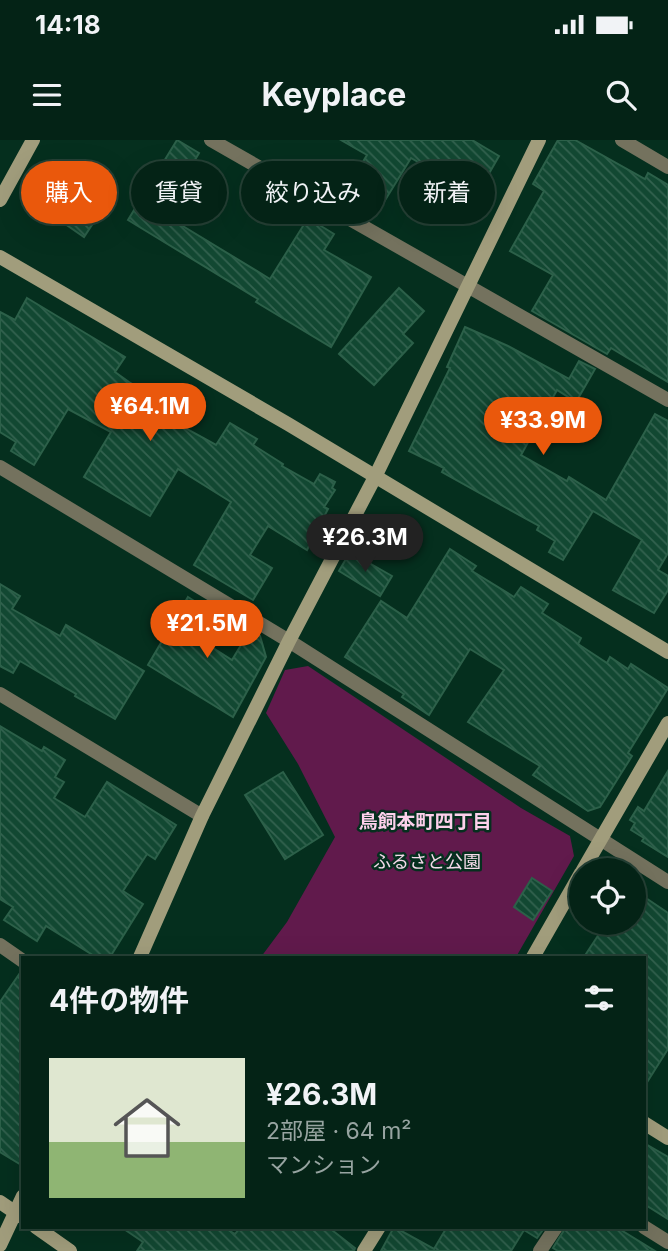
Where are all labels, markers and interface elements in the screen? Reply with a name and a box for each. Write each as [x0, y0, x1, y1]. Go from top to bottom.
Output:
text: 14:18 [35, 9, 101, 40]
text: Keyplace [262, 75, 406, 114]
icon: menu [28, 76, 66, 114]
icon: search [602, 76, 640, 114]
chip: 購入 [21, 161, 117, 224]
chip: 賃貸 [131, 161, 227, 224]
chip: 絞り込み [241, 161, 385, 224]
chip: 新着 [399, 161, 495, 224]
pin: ¥64.1M [93, 384, 207, 443]
text: ¥64.1M [110, 392, 190, 420]
pin: ¥33.9M [486, 398, 600, 457]
text: ¥33.9M [500, 406, 586, 434]
pin: ¥26.3M [308, 514, 422, 574]
text: ¥26.3M [322, 523, 408, 551]
pin: ¥21.5M [150, 601, 264, 660]
text: ¥21.5M [166, 609, 248, 637]
district label: 鳥飼本町四丁目 [358, 810, 492, 833]
park label: ふるさと公園 [373, 851, 481, 872]
map controls [569, 858, 646, 935]
button: locate [569, 858, 646, 935]
icon: filters [580, 979, 618, 1017]
text: 4件の物件 [49, 982, 189, 1018]
text: ¥26.3M [266, 1076, 377, 1112]
icon: home [105, 1086, 189, 1170]
text: 2部屋 · 64 m² [266, 1117, 412, 1145]
text: マンション [266, 1151, 381, 1179]

